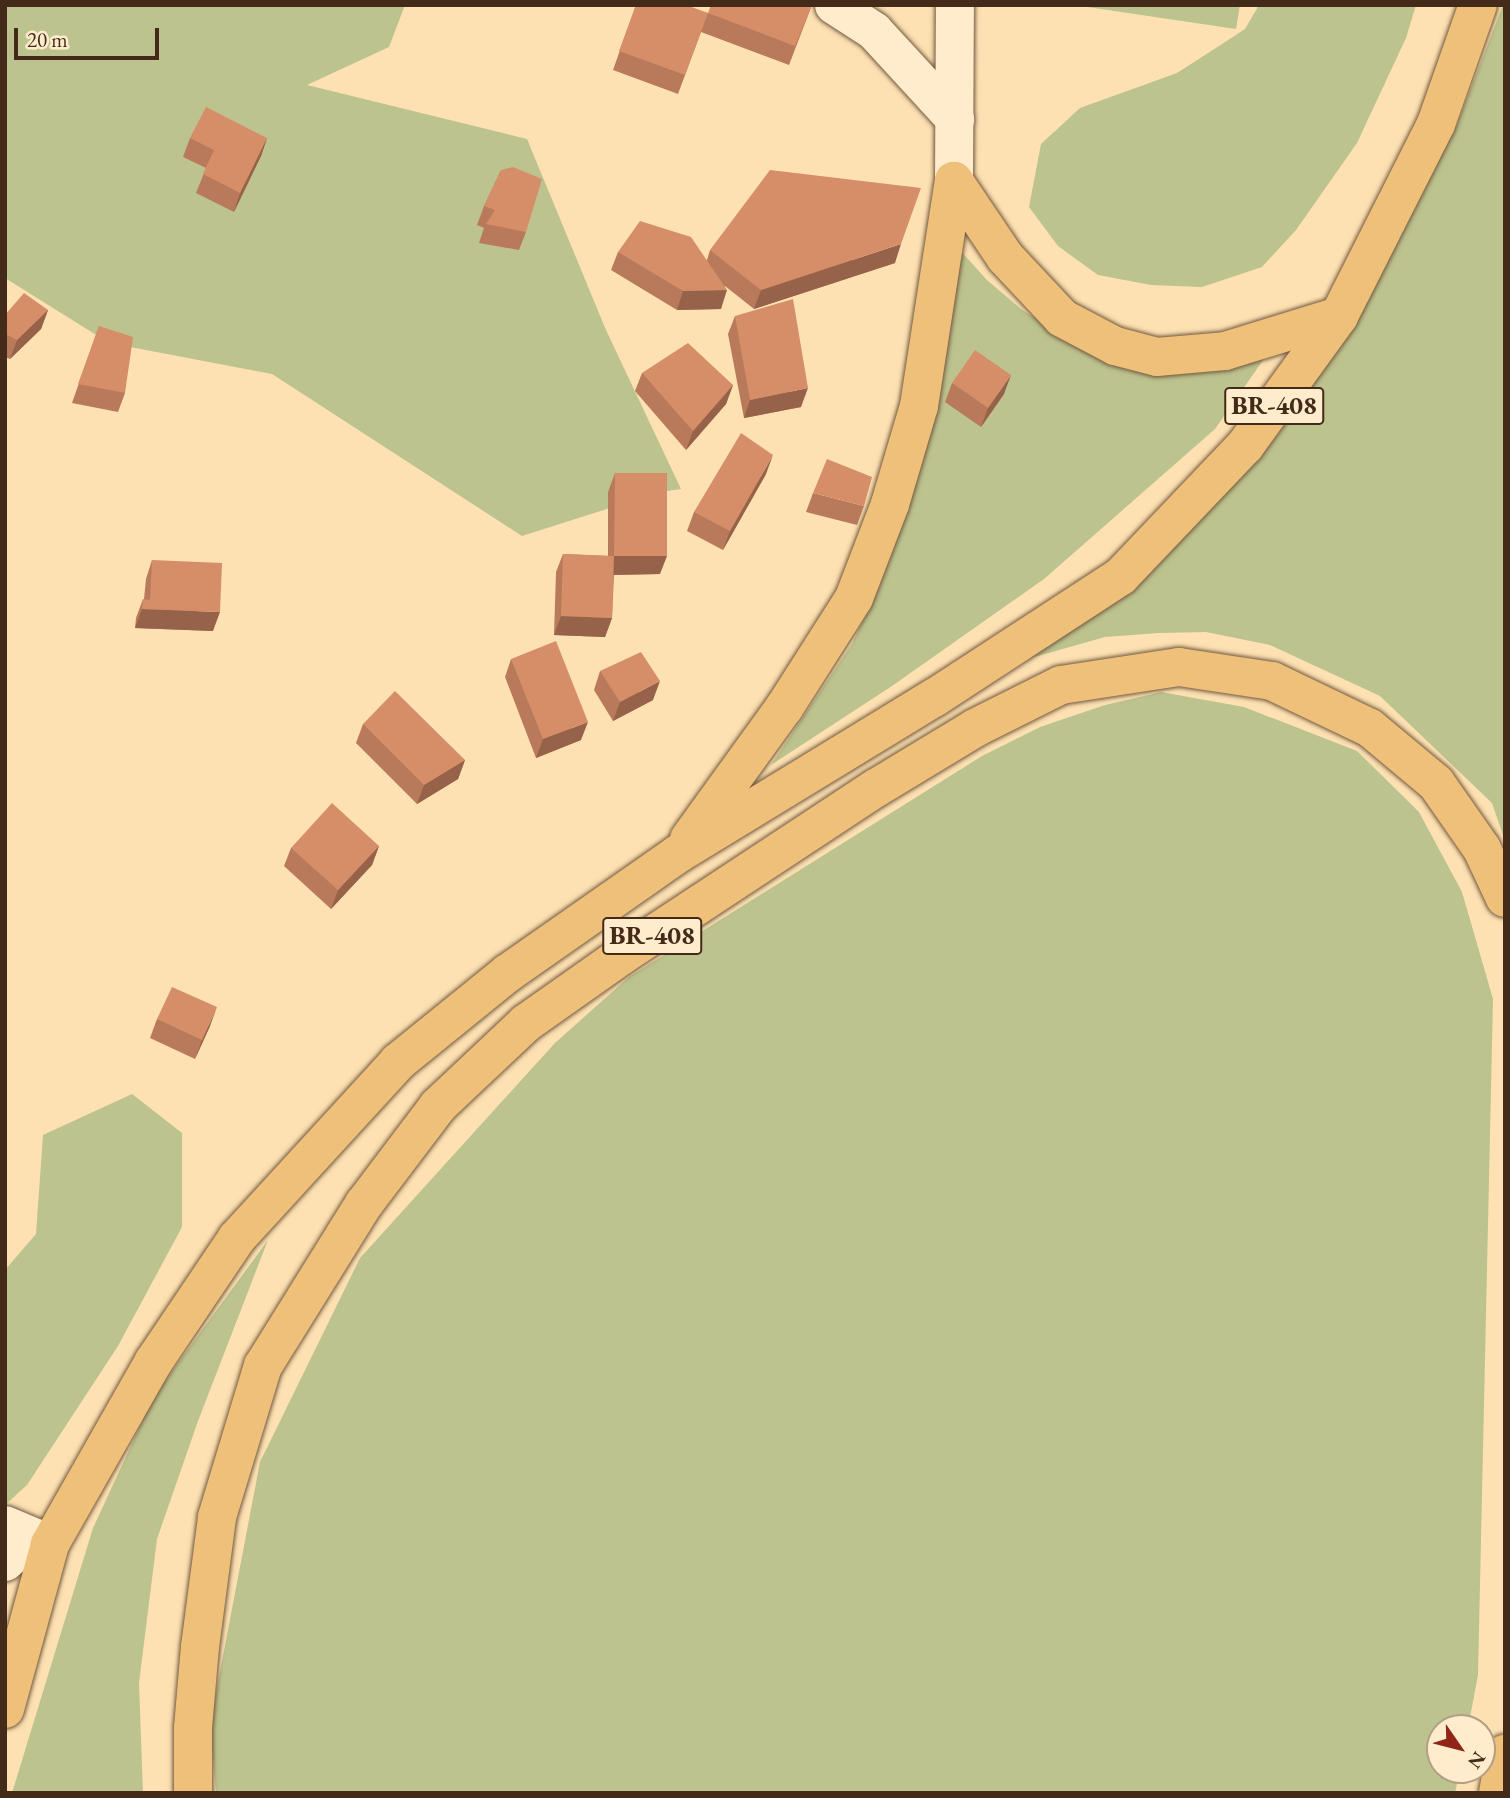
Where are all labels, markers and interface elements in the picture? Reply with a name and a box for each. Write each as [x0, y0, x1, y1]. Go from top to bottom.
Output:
scale bar [18, 14, 163, 58]
text: 20 m [27, 26, 68, 53]
road number: BR-408 [1223, 384, 1325, 428]
road number: BR-408 [601, 914, 703, 959]
north arrow [1426, 1714, 1496, 1784]
text: N [1462, 1747, 1492, 1774]

